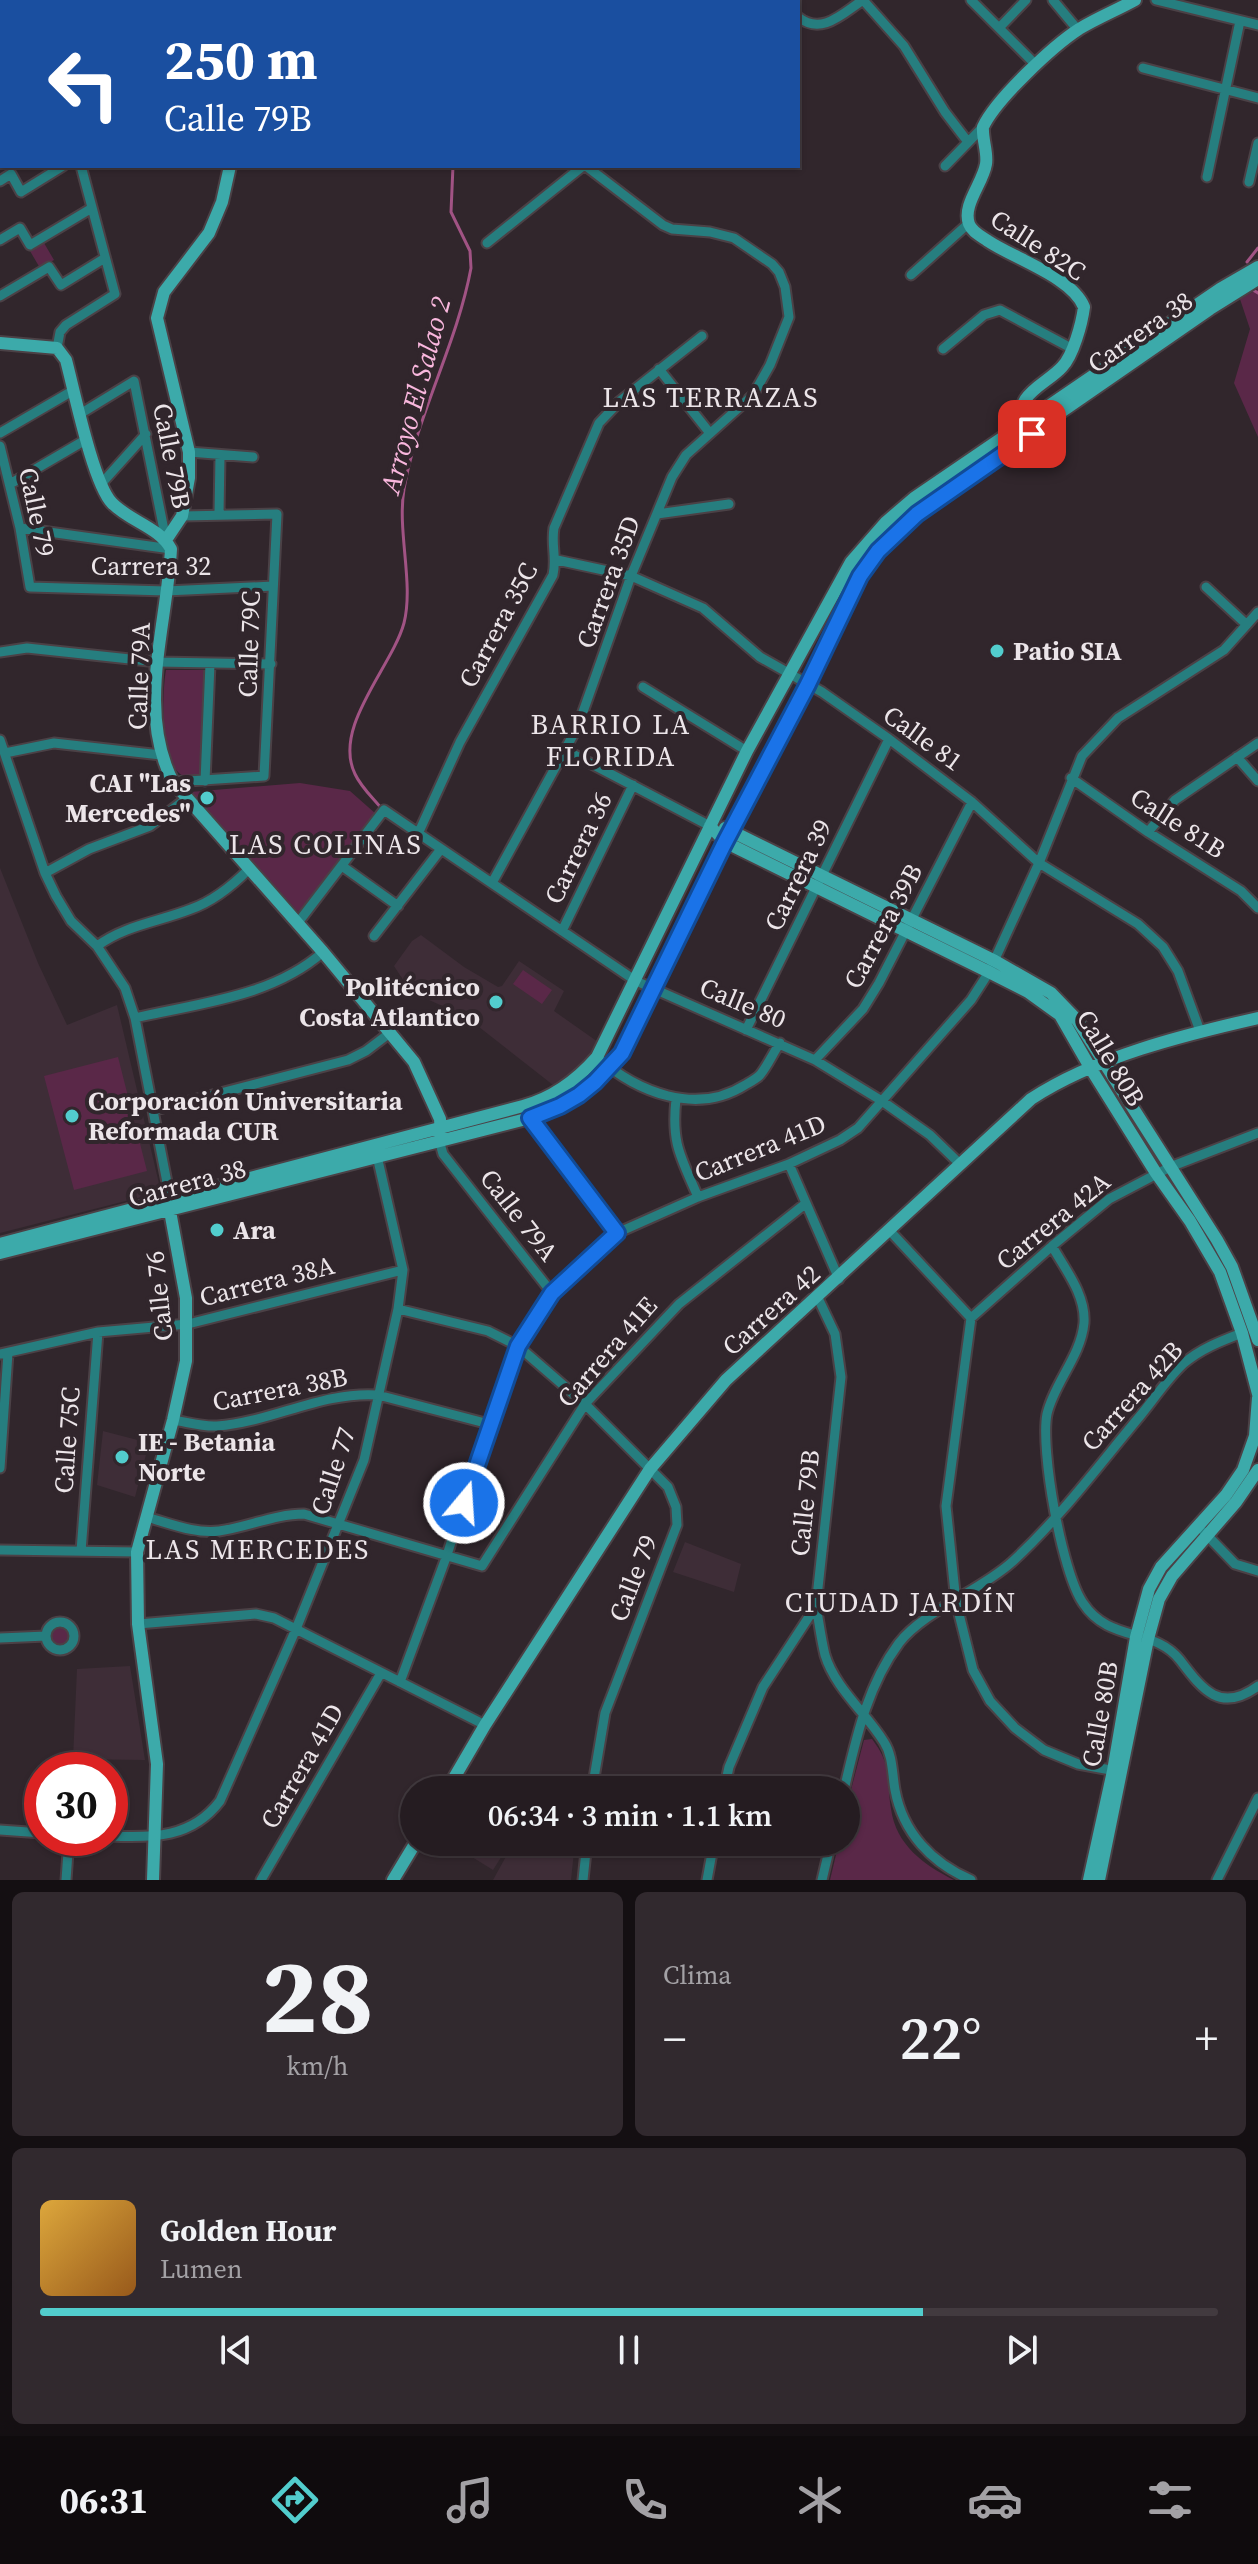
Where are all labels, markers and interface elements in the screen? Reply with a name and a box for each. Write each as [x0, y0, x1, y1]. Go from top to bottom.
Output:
text: 250 m [164, 21, 318, 98]
icon: left [32, 32, 136, 136]
text: Calle 79B [164, 94, 312, 143]
street label: Calle 82C [983, 201, 1093, 289]
street label: Carrera 38 [1080, 283, 1200, 381]
water label: Arroyo El Salao 2 [370, 292, 460, 500]
district label: LAS TERRAZAS [602, 378, 820, 416]
street label: Calle 79B [144, 400, 200, 512]
pin [998, 400, 1066, 468]
icon: arrive [1010, 412, 1054, 456]
street label: Calle 79 [10, 464, 64, 560]
street label: Carrera 35D [567, 511, 649, 653]
street label: Carrera 32 [91, 548, 211, 584]
street label: Carrera 35C [450, 556, 546, 694]
street label: Calle 79C [229, 590, 269, 698]
street label: Calle 79A [119, 622, 159, 730]
place label: Patio SIA [1013, 633, 1122, 669]
marker: Patio SIA [988, 642, 1006, 660]
street label: Calle 81 [876, 697, 970, 779]
district label: BARRIO LA FLORIDA [531, 705, 691, 775]
place label: CAI "Las Mercedes" [65, 765, 191, 831]
street label: Calle 81B [1123, 779, 1233, 867]
street label: Carrera 36 [535, 786, 621, 910]
marker: CAI "Las Mercedes" [198, 789, 216, 807]
street label: Carrera 39 [755, 813, 841, 937]
district label: LAS COLINAS [229, 825, 423, 863]
street label: Carrera 39B [835, 857, 931, 995]
place label: Politécnico Costa Atlantico [299, 969, 480, 1035]
street label: Calle 80 [694, 969, 792, 1037]
marker: Politécnico Costa Atlantico [487, 993, 505, 1011]
street label: Calle 80B [1068, 1003, 1154, 1113]
place label: Corporación Universitaria Reformada CUR [88, 1083, 403, 1149]
street label: Carrera 41D [689, 1105, 831, 1191]
marker: Corporación Universitaria Reformada CUR [63, 1107, 81, 1125]
street label: Carrera 38 [124, 1150, 250, 1216]
street label: Calle 79A [472, 1161, 566, 1269]
street label: Carrera 42A [988, 1164, 1118, 1278]
place label: Ara [233, 1212, 276, 1248]
marker: Ara [208, 1221, 226, 1239]
street label: Carrera 38A [196, 1247, 338, 1315]
street label: Calle 76 [136, 1249, 182, 1343]
street label: Carrera 42 [714, 1256, 828, 1364]
street label: Carrera 41E [549, 1289, 665, 1415]
street label: Carrera 42B [1073, 1333, 1191, 1459]
street label: Carrera 38B [209, 1358, 351, 1420]
street label: Calle 75C [45, 1385, 89, 1495]
street label: Calle 77 [302, 1422, 364, 1520]
place label: IE - Betania Norte [138, 1424, 275, 1490]
marker: IE - Betania Norte [113, 1448, 131, 1466]
street label: Calle 79B [782, 1448, 828, 1558]
position arrow [422, 1461, 506, 1545]
street label: Calle 79 [600, 1529, 666, 1627]
district label: LAS MERCEDES [146, 1530, 370, 1568]
district label: CIUDAD JARDÍN [785, 1583, 1017, 1621]
street label: Calle 80B [1073, 1658, 1127, 1770]
street label: Carrera 41D [252, 1697, 352, 1835]
speed limit sign: 30 [24, 1752, 128, 1856]
text: 06:34 · 3 min · 1.1 km [488, 1795, 772, 1836]
text: 28 [261, 1924, 374, 2067]
text: Clima [663, 1957, 732, 1993]
text: 22° [899, 1997, 982, 2079]
text: − [663, 2008, 686, 2069]
text: + [1195, 2008, 1218, 2069]
text: km/h [287, 2048, 348, 2084]
text: Golden Hour [160, 2210, 336, 2251]
text: Lumen [160, 2251, 242, 2287]
icon: previous [214, 2328, 258, 2372]
icon: pause [607, 2328, 651, 2372]
icon: next [1000, 2328, 1044, 2372]
icon: directions [267, 2472, 323, 2528]
icon: music [442, 2472, 498, 2528]
icon: phone [617, 2472, 673, 2528]
icon: climate [792, 2472, 848, 2528]
icon: car [967, 2472, 1023, 2528]
icon: filters [1142, 2472, 1198, 2528]
text: 06:31 [60, 2476, 148, 2525]

